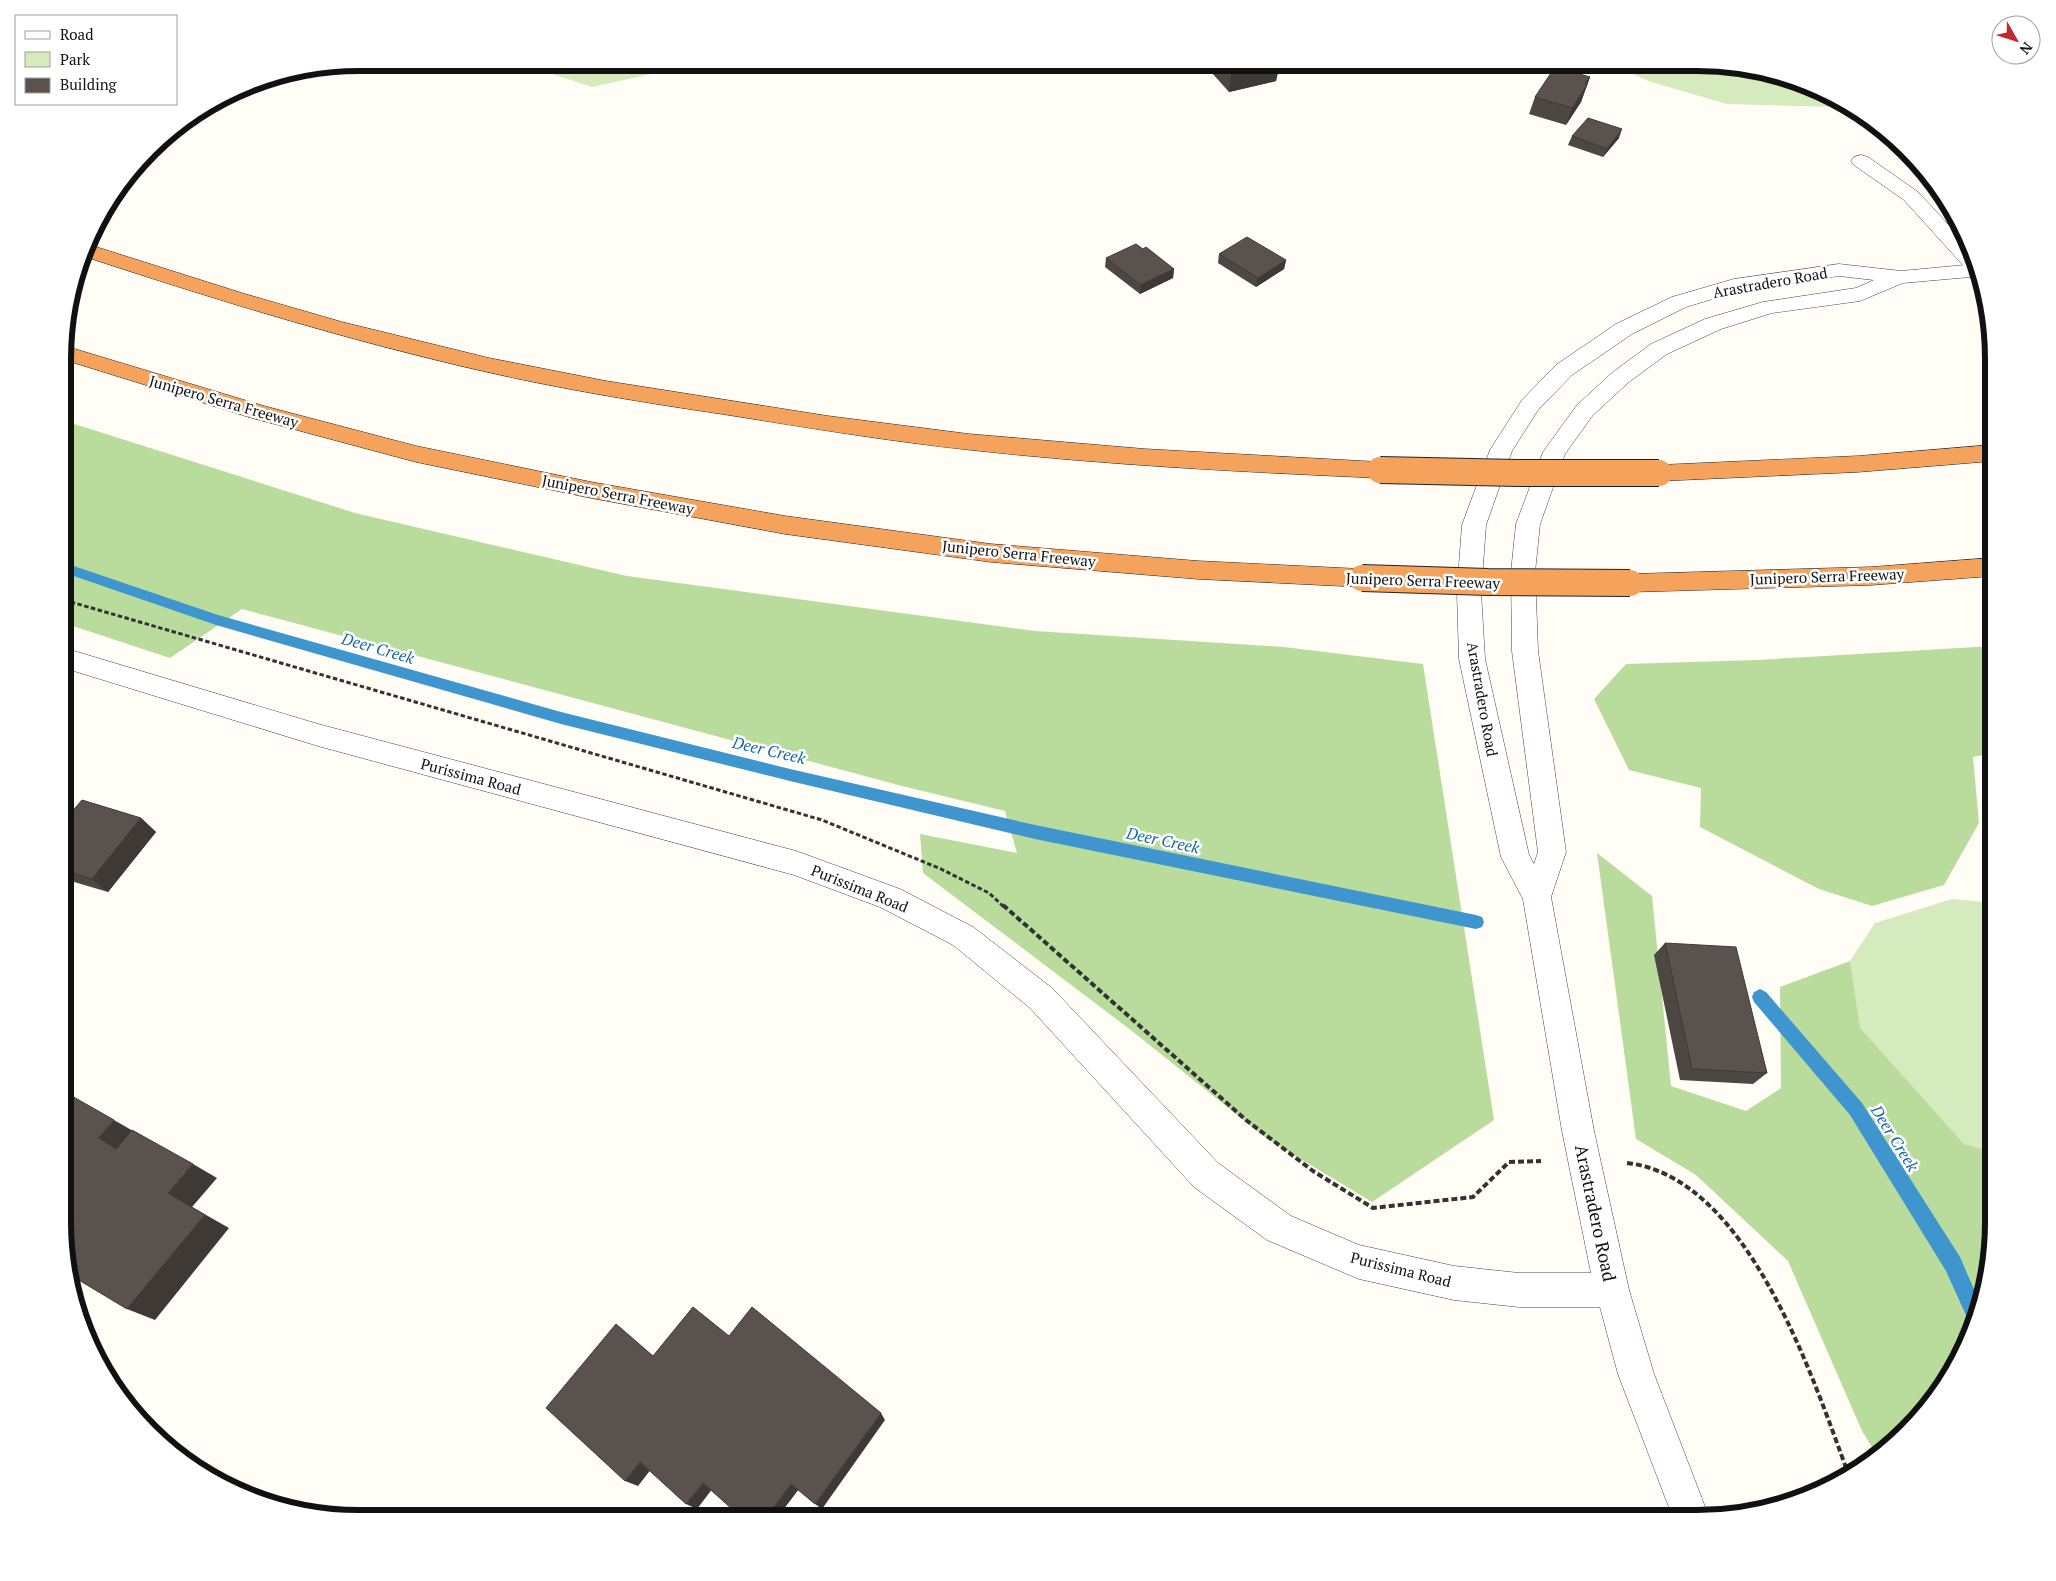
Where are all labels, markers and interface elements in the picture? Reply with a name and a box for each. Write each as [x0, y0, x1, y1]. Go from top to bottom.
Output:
legend [15, 15, 178, 105]
north arrow [1991, 15, 2041, 65]
text: Road [60, 24, 93, 44]
text: N [2016, 38, 2037, 59]
text: Park [60, 49, 90, 69]
text: Building [60, 74, 118, 94]
street label: Arastradero Road [1711, 262, 1829, 302]
street label: Junipero Serra Freeway [147, 370, 301, 432]
street label: Junipero Serra Freeway [540, 469, 696, 519]
street label: Junipero Serra Freeway [941, 535, 1097, 571]
street label: Junipero Serra Freeway [1750, 563, 1905, 589]
street label: Junipero Serra Freeway [1346, 567, 1501, 593]
water label: Deer Creek [338, 627, 417, 669]
street label: Arastradero Road [1463, 640, 1503, 758]
water label: Deer Creek [729, 731, 808, 769]
street label: Purissima Road [419, 753, 523, 799]
water label: Deer Creek [1123, 821, 1202, 859]
street label: Purissima Road [809, 859, 911, 917]
water label: Deer Creek [1865, 1100, 1924, 1176]
street label: Arastradero Road [1570, 1142, 1622, 1284]
street label: Purissima Road [1349, 1247, 1453, 1291]

